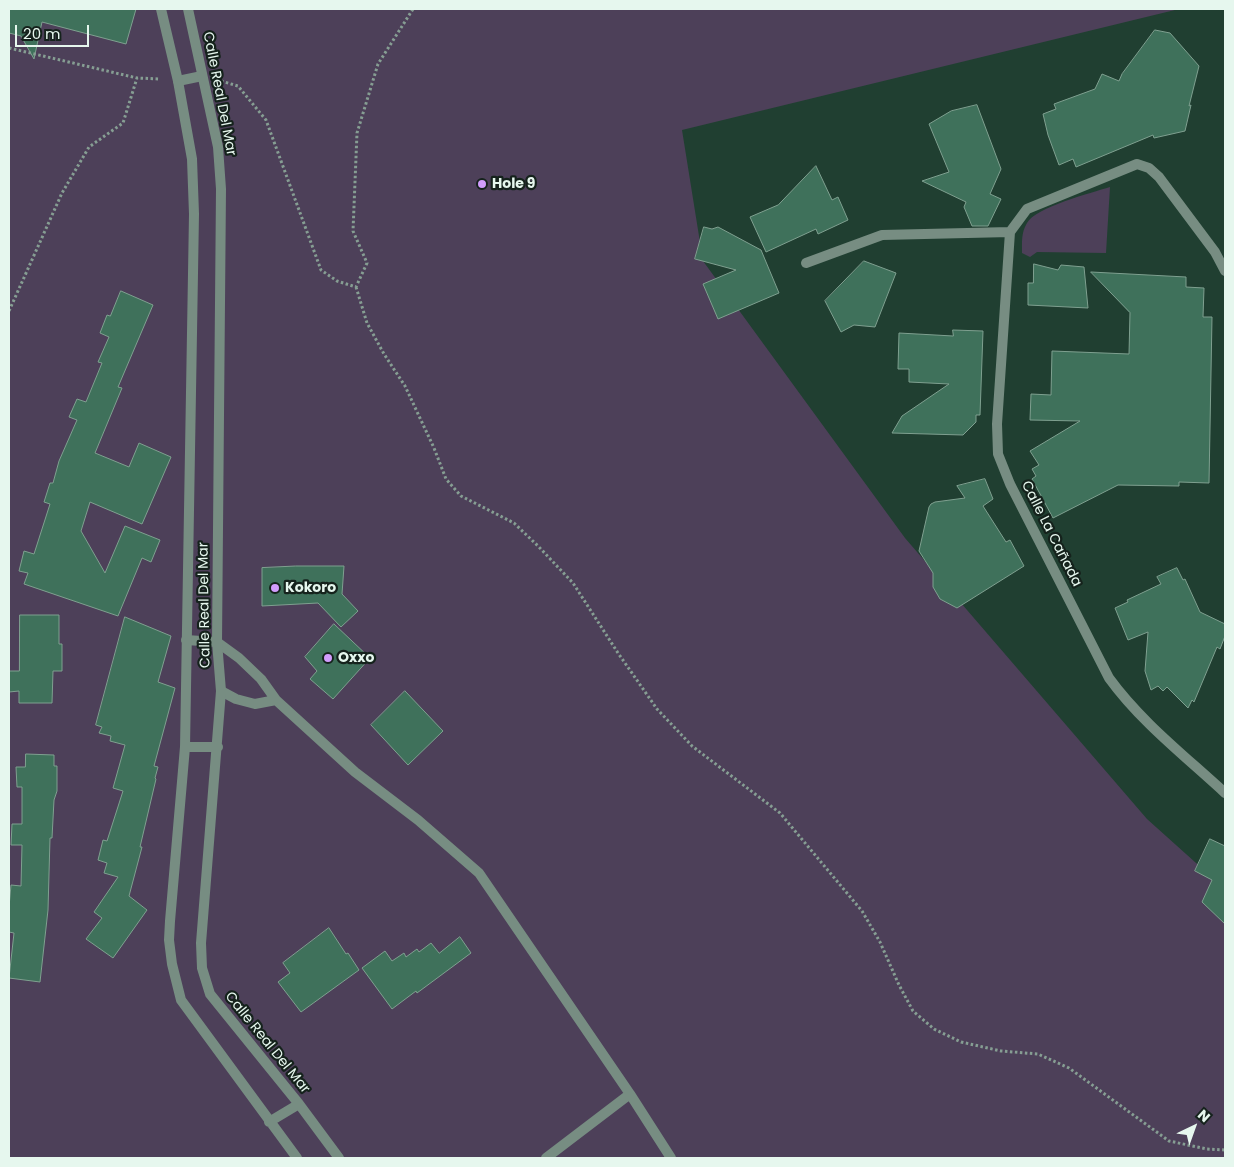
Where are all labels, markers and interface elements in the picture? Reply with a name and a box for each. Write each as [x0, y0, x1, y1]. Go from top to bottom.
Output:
scale bar [18, 15, 91, 47]
text: 20 m [23, 23, 61, 44]
street label: Calle Real Del Mar [199, 31, 239, 157]
place label: Hole 9 [492, 176, 535, 192]
marker: Hole 9 [476, 178, 488, 190]
street label: Calle La Cañada [1017, 478, 1085, 590]
street label: Calle Real Del Mar [196, 542, 214, 668]
place label: Kokoro [285, 580, 336, 596]
marker: Kokoro [269, 582, 281, 594]
place label: Oxxo [338, 650, 374, 666]
marker: Oxxo [322, 652, 334, 664]
street label: Calle Real Del Mar [221, 989, 313, 1097]
north arrow [1169, 1102, 1219, 1152]
text: N [1193, 1105, 1215, 1127]

